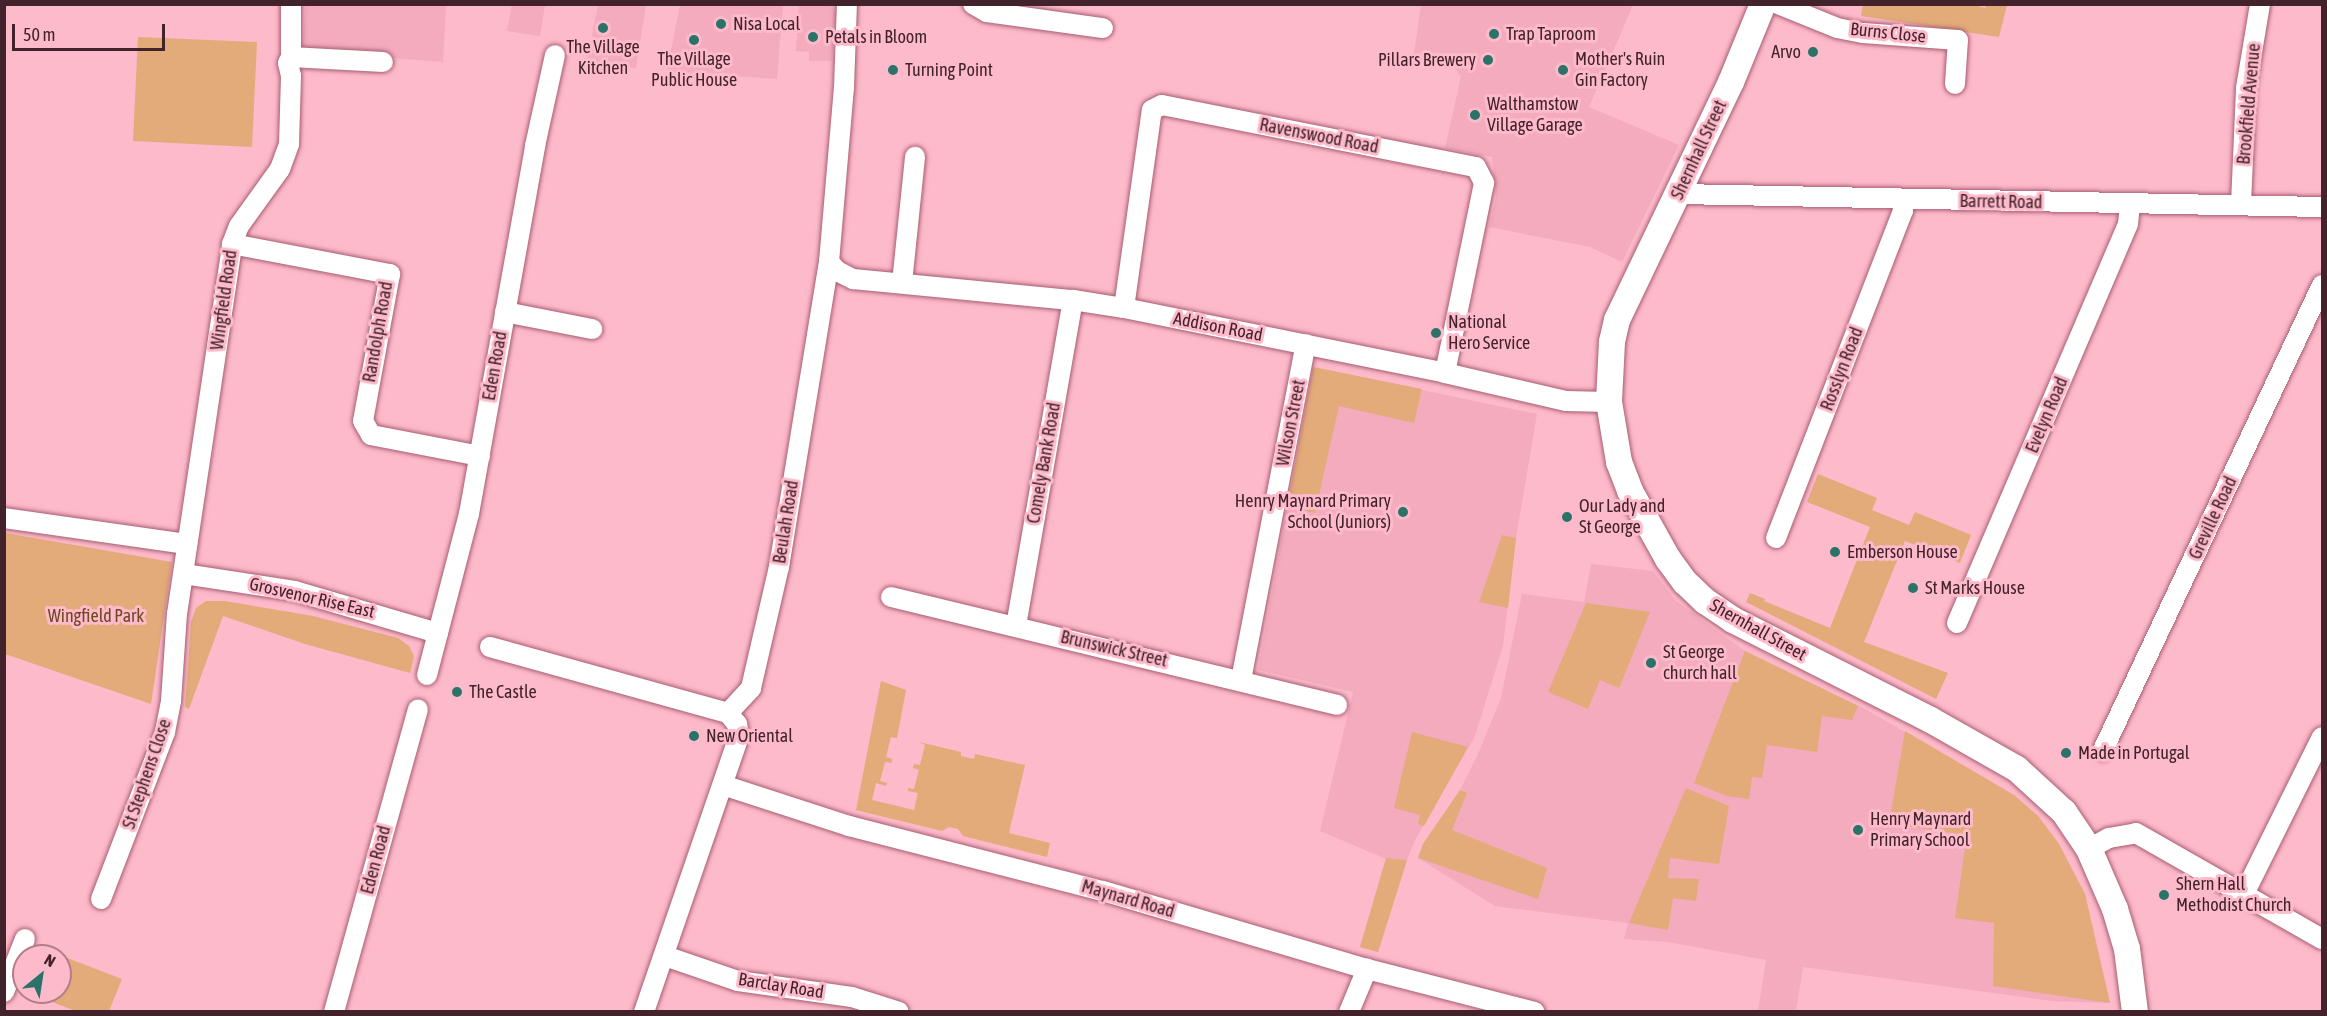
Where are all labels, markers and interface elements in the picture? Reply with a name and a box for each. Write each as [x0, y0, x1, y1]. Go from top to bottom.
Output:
scale bar [15, 12, 168, 50]
place label: Nisa Local [733, 13, 800, 35]
marker: Nisa Local [714, 17, 728, 31]
street label: Burns Close [1849, 18, 1927, 48]
marker: The Village Kitchen [596, 21, 610, 35]
place label: Trap Taproom [1506, 23, 1596, 45]
text: 50 m [23, 24, 55, 45]
place label: Petals in Bloom [825, 26, 927, 48]
marker: Trap Taproom [1487, 27, 1501, 41]
marker: Petals in Bloom [806, 30, 820, 44]
marker: The Village Public House [687, 33, 701, 47]
place label: The Village Kitchen [566, 37, 640, 80]
place label: Arvo [1771, 41, 1801, 63]
street label: Brookfield Avenue [2233, 43, 2265, 165]
marker: Arvo [1806, 45, 1820, 59]
place label: The Village Public House [651, 49, 737, 92]
place label: Pillars Brewery [1378, 49, 1476, 71]
place label: Mother's Ruin Gin Factory [1575, 49, 1665, 92]
marker: Pillars Brewery [1481, 53, 1495, 67]
place label: Turning Point [905, 59, 993, 81]
marker: Turning Point [886, 63, 900, 77]
marker: Mother's Ruin Gin Factory [1556, 63, 1570, 77]
place label: Walthamstow Village Garage [1487, 94, 1583, 136]
street label: Shernhall Street [1667, 97, 1731, 203]
marker: Walthamstow Village Garage [1468, 108, 1482, 122]
street label: Ravenswood Road [1258, 114, 1380, 158]
street label: Barrett Road [1959, 190, 2043, 214]
street label: Wingfield Road [206, 249, 242, 351]
street label: Randolph Road [359, 280, 397, 384]
street label: Addison Road [1172, 308, 1264, 346]
place label: National Hero Service [1448, 312, 1530, 354]
street label: Rosslyn Road [1816, 324, 1868, 414]
marker: National Hero Service [1429, 326, 1443, 340]
street label: Eden Road [478, 330, 512, 402]
street label: Evelyn Road [2021, 374, 2073, 456]
street label: Wilson Street [1272, 378, 1310, 468]
street label: Comely Bank Road [1023, 401, 1065, 525]
street label: Greville Road [2184, 473, 2242, 563]
street label: Beulah Road [769, 479, 803, 565]
place label: Henry Maynard Primary School (Juniors) [1235, 491, 1391, 534]
place label: Our Lady and St George [1579, 496, 1665, 538]
marker: Henry Maynard Primary School (Juniors) [1396, 505, 1410, 519]
marker: Our Lady and St George [1560, 510, 1574, 524]
place label: Emberson House [1847, 541, 1958, 563]
marker: Emberson House [1828, 545, 1842, 559]
street label: Grosvenor Rise East [247, 573, 377, 623]
place label: St Marks House [1925, 577, 2025, 599]
marker: St Marks House [1906, 581, 1920, 595]
street label: Shernhall Street [1706, 595, 1810, 665]
park label: Wingfield Park [48, 605, 144, 627]
street label: Brunswick Street [1058, 626, 1170, 672]
place label: St George church hall [1663, 642, 1737, 684]
marker: St George church hall [1644, 656, 1658, 670]
place label: The Castle [469, 681, 537, 703]
marker: The Castle [450, 685, 464, 699]
street label: St Stephens Close [118, 716, 176, 832]
place label: New Oriental [706, 725, 793, 747]
marker: New Oriental [687, 729, 701, 743]
place label: Made in Portugal [2078, 742, 2190, 764]
marker: Made in Portugal [2059, 746, 2073, 760]
place label: Henry Maynard Primary School [1870, 809, 1971, 852]
street label: Eden Road [357, 823, 395, 897]
marker: Henry Maynard Primary School [1851, 823, 1865, 837]
place label: Shern Hall Methodist Church [2176, 874, 2292, 916]
street label: Maynard Road [1079, 875, 1177, 923]
marker: Shern Hall Methodist Church [2157, 888, 2171, 902]
north arrow [12, 944, 72, 1004]
text: N [41, 950, 59, 970]
street label: Barclay Road [737, 969, 825, 1003]

